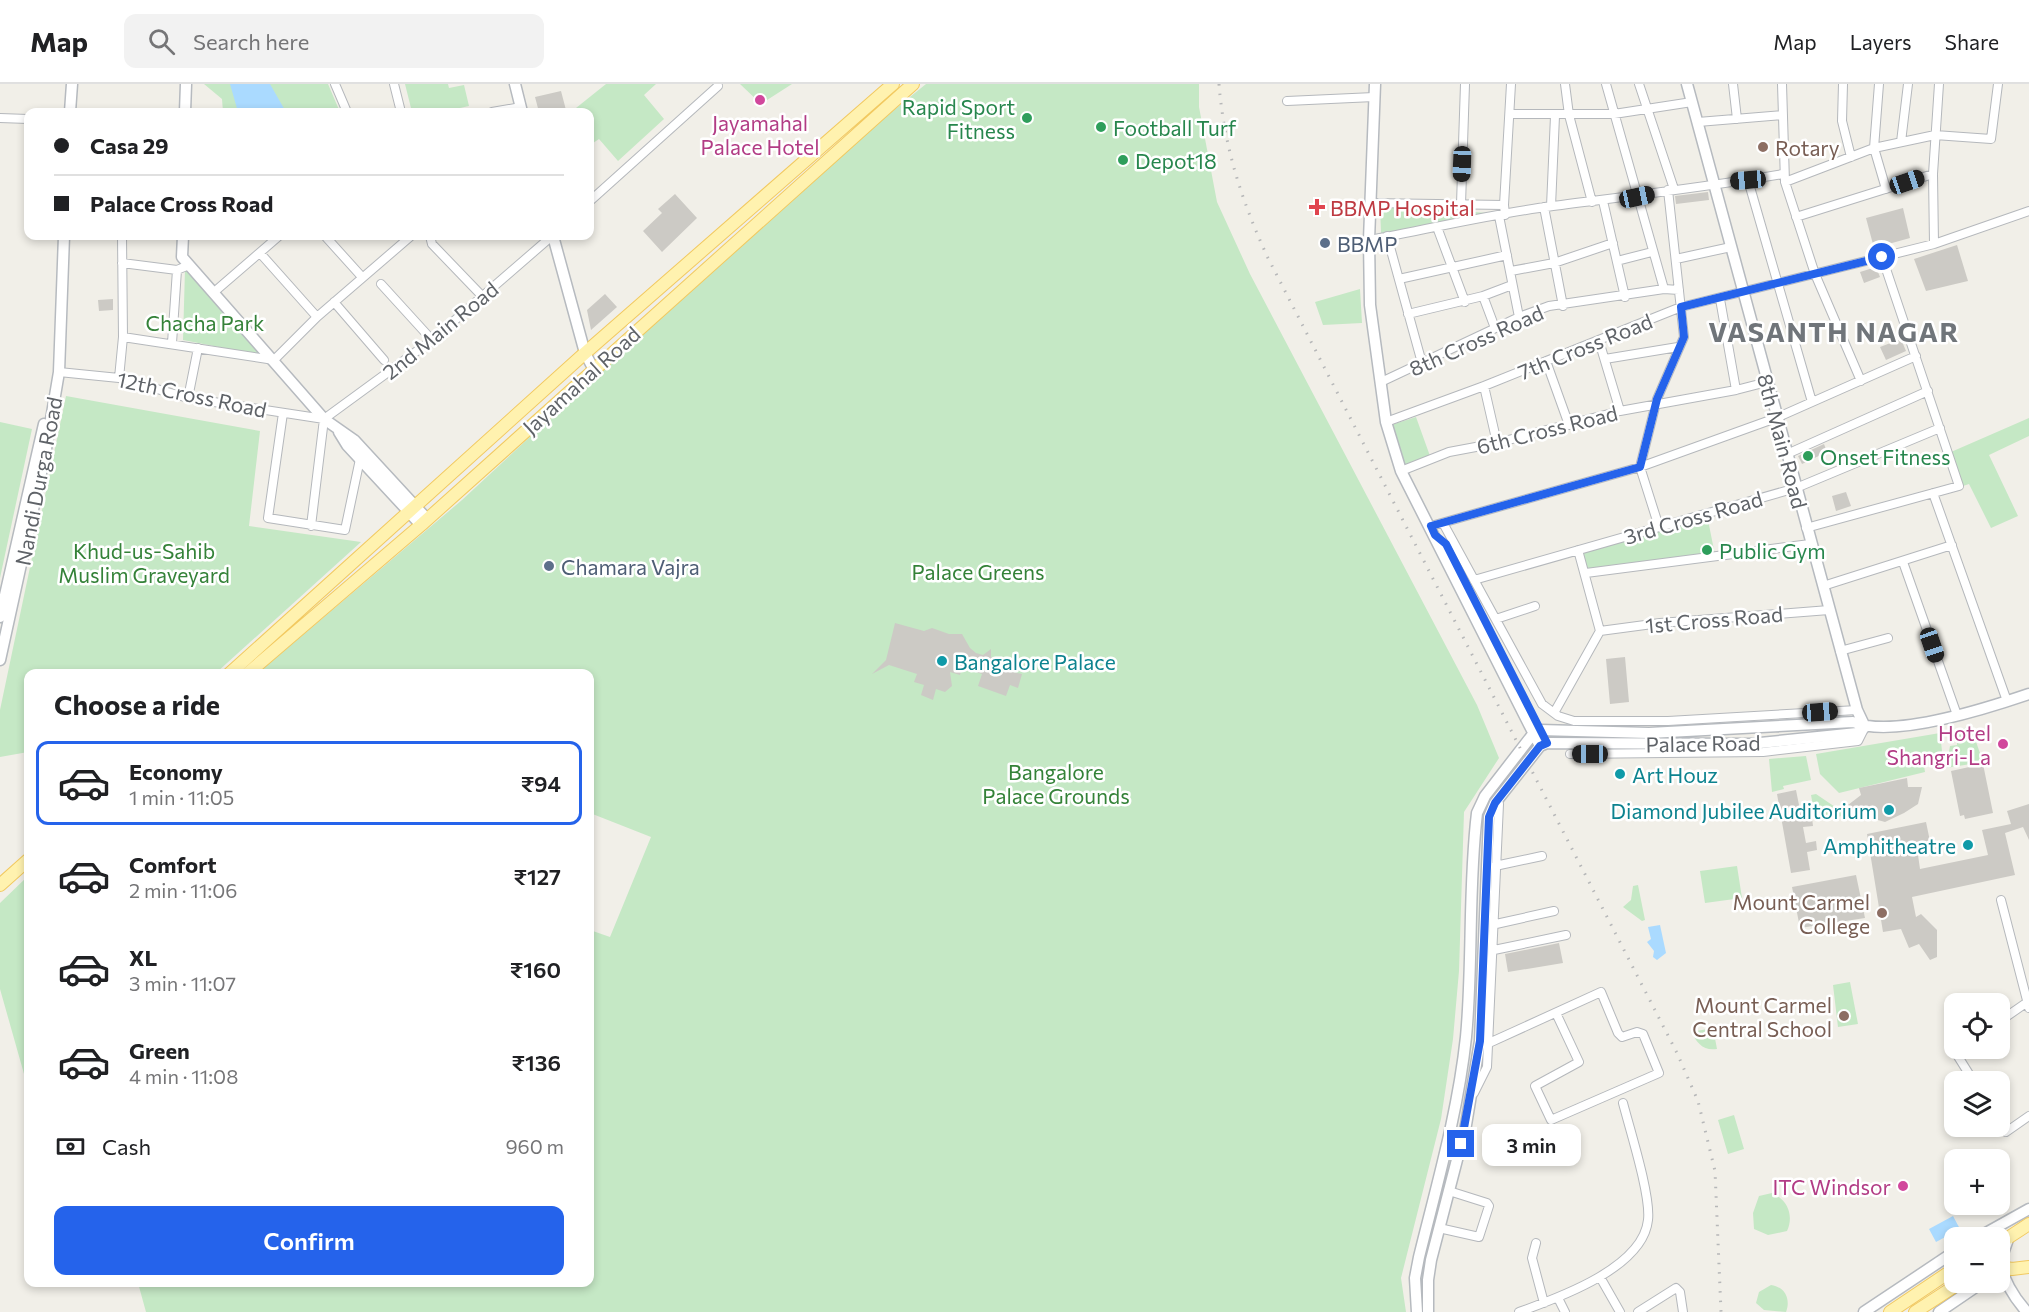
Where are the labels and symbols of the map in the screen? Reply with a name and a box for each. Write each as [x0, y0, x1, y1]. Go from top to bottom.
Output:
marker: Jayamahal Palace Hotel [753, 93, 767, 107]
place label: Rapid Sport Fitness [902, 94, 1015, 143]
place label: Jayamahal Palace Hotel [701, 110, 819, 159]
marker: Rapid Sport Fitness [1020, 111, 1034, 125]
place label: Football Turf [1113, 115, 1237, 140]
marker: Football Turf [1094, 120, 1108, 134]
place label: Rotary [1775, 135, 1840, 160]
marker: Rotary [1756, 140, 1770, 154]
car [1452, 146, 1472, 182]
place label: Depot18 [1135, 148, 1217, 173]
marker: Depot18 [1116, 153, 1130, 167]
car [1887, 168, 1927, 196]
car [1729, 169, 1767, 191]
car [1618, 184, 1656, 210]
place label: BBMP Hospital [1330, 195, 1475, 220]
marker: BBMP Hospital [1308, 198, 1326, 216]
place label: BBMP [1337, 231, 1397, 256]
marker: BBMP [1318, 236, 1332, 250]
route start [1868, 243, 1895, 270]
street label: 2nd Main Road [377, 276, 503, 384]
street label: 8th Cross Road [1405, 299, 1547, 381]
street label: 7th Cross Road [1514, 308, 1656, 384]
park label: Chacha Park [146, 310, 264, 335]
district label: VASANTH NAGAR [1708, 315, 1960, 348]
street label: Jayamahal Road [517, 321, 645, 439]
street label: 12th Cross Road [115, 366, 269, 422]
street label: 8th Main Road [1753, 371, 1813, 511]
street label: Nandi Durga Road [9, 395, 67, 567]
street label: 6th Cross Road [1474, 399, 1620, 459]
place label: Onset Fitness [1820, 444, 1951, 469]
marker: Onset Fitness [1801, 449, 1815, 463]
street label: 3rd Cross Road [1621, 485, 1765, 549]
park label: Khud-us-Sahib Muslim Graveyard [58, 538, 230, 587]
place label: Public Gym [1719, 538, 1826, 563]
marker: Public Gym [1700, 543, 1714, 557]
place label: Chamara Vajra [561, 554, 700, 579]
marker: Chamara Vajra [542, 559, 556, 573]
park label: Palace Greens [911, 559, 1045, 584]
street label: 1st Cross Road [1644, 601, 1784, 637]
car [1918, 625, 1946, 665]
place label: Bangalore Palace [954, 649, 1116, 674]
marker: Bangalore Palace [935, 654, 949, 668]
car [1801, 702, 1839, 722]
place label: Hotel Shangri-La [1887, 720, 1991, 769]
street label: Palace Road [1645, 729, 1761, 757]
marker: Hotel Shangri-La [1996, 737, 2010, 751]
car [1572, 745, 1608, 763]
park label: Bangalore Palace Grounds [982, 759, 1130, 808]
place label: Art Houz [1632, 762, 1718, 787]
marker: Art Houz [1613, 767, 1627, 781]
place label: Diamond Jubilee Auditorium [1611, 798, 1877, 823]
marker: Diamond Jubilee Auditorium [1882, 803, 1896, 817]
place label: Amphitheatre [1823, 833, 1956, 858]
marker: Amphitheatre [1961, 838, 1975, 852]
place label: Mount Carmel College [1733, 889, 1870, 938]
marker: Mount Carmel College [1875, 906, 1889, 920]
place label: Mount Carmel Central School [1692, 992, 1832, 1041]
marker: Mount Carmel Central School [1837, 1009, 1851, 1023]
callout: 3 min [1482, 1123, 1581, 1165]
route end [1447, 1130, 1474, 1157]
place label: ITC Windsor [1772, 1174, 1891, 1199]
marker: ITC Windsor [1896, 1179, 1910, 1193]

